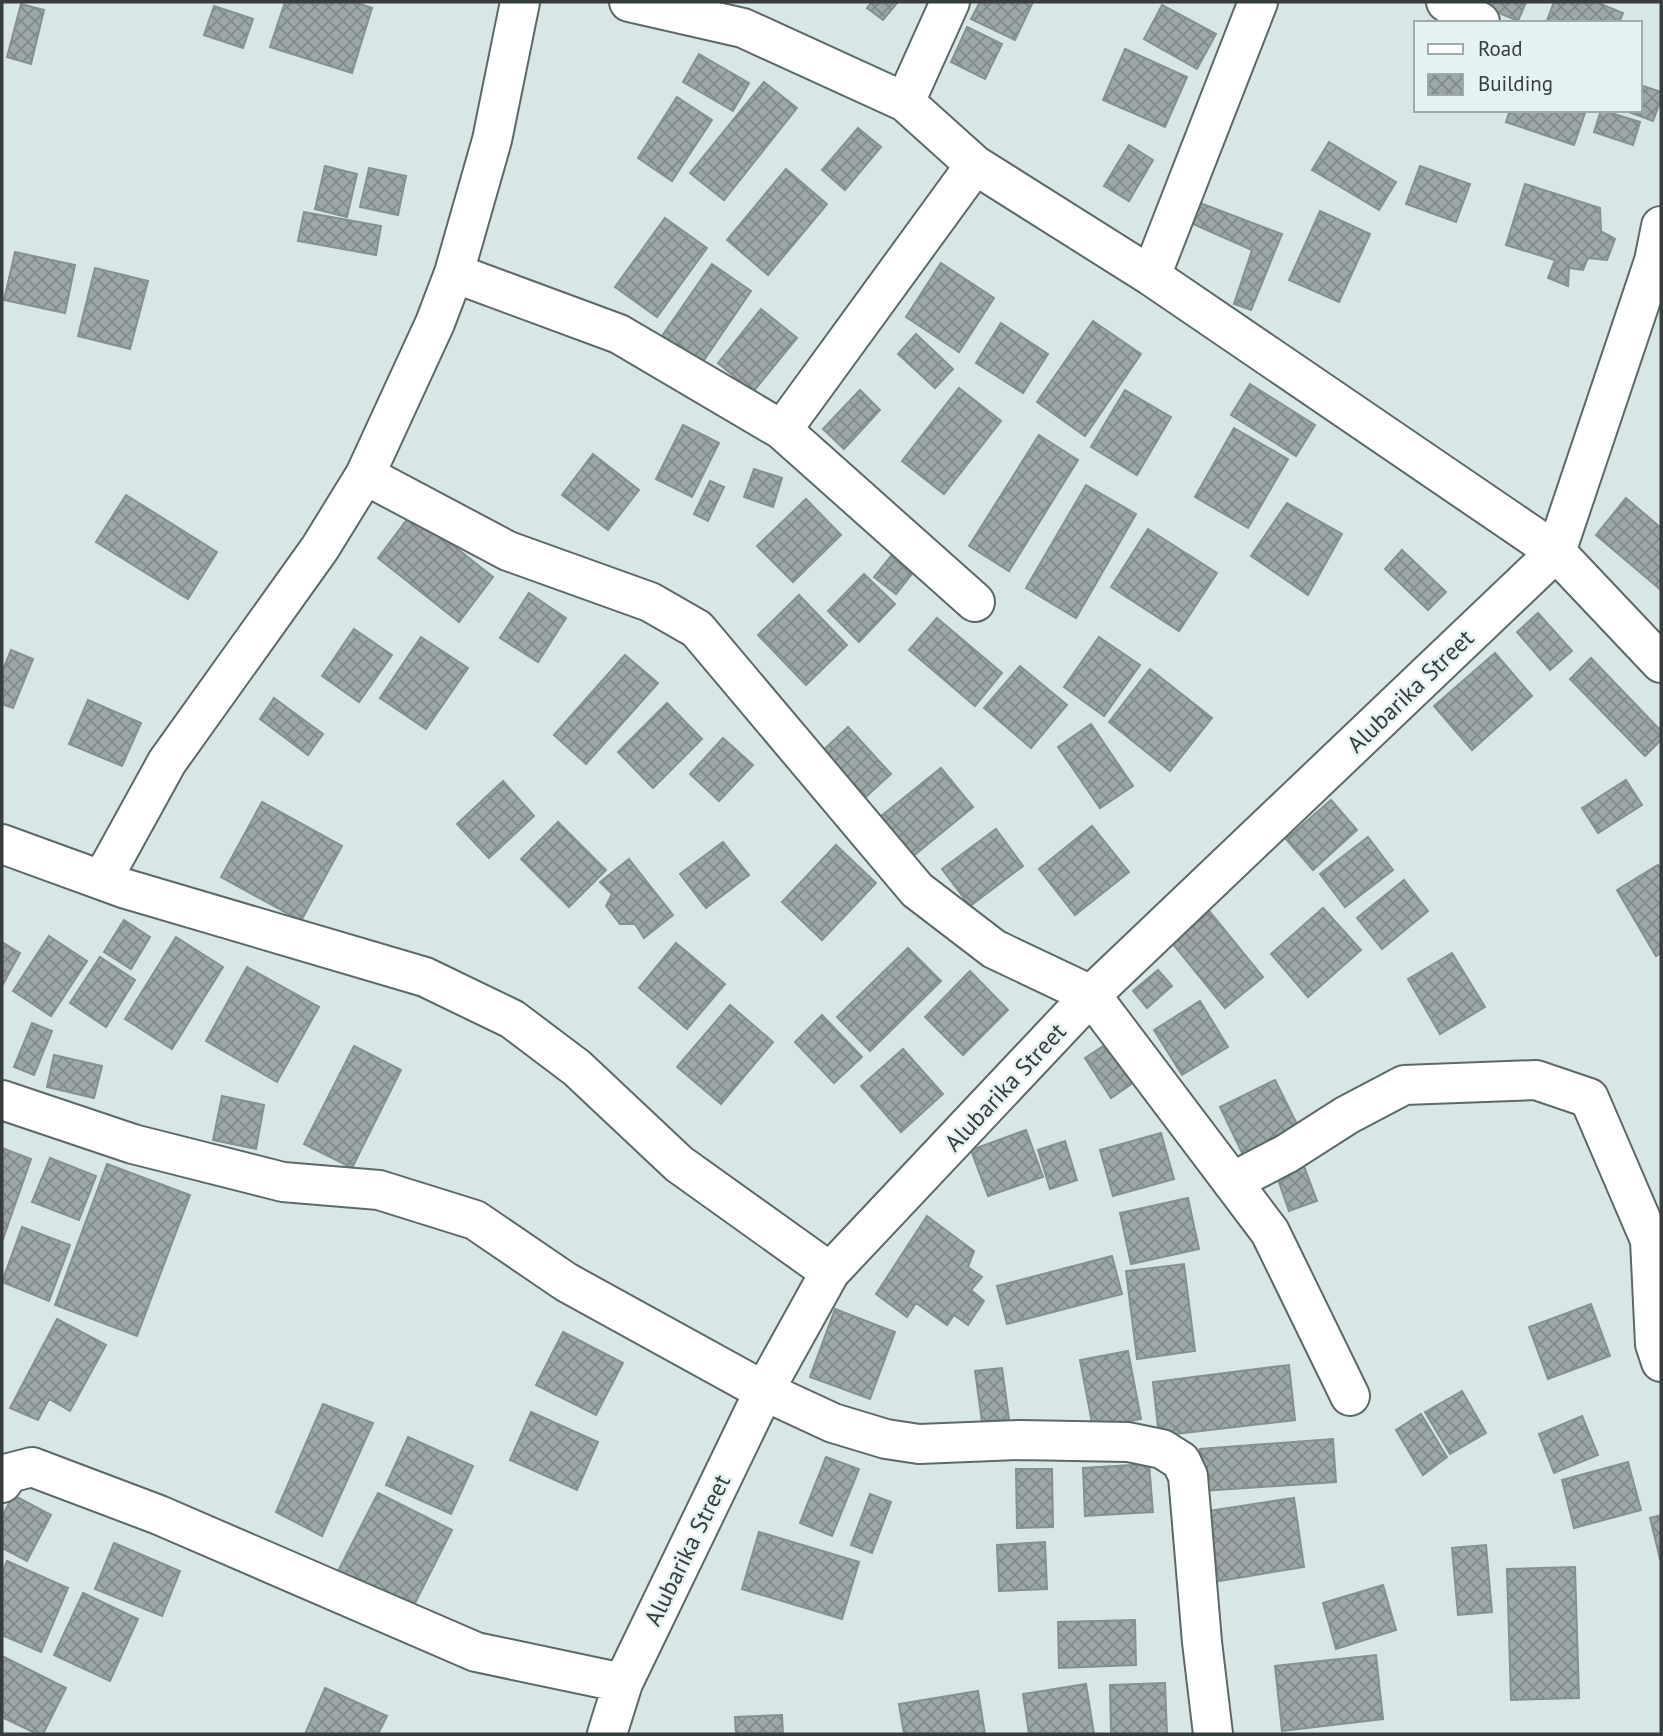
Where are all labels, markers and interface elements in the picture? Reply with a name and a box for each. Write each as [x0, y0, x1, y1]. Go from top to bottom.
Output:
legend [1414, 21, 1642, 112]
text: Road [1478, 35, 1522, 62]
text: Building [1478, 70, 1553, 97]
street label: Alubarika Street [1340, 623, 1480, 759]
street label: Alubarika Street [938, 1016, 1072, 1158]
street label: Alubarika Street [637, 1469, 737, 1631]

